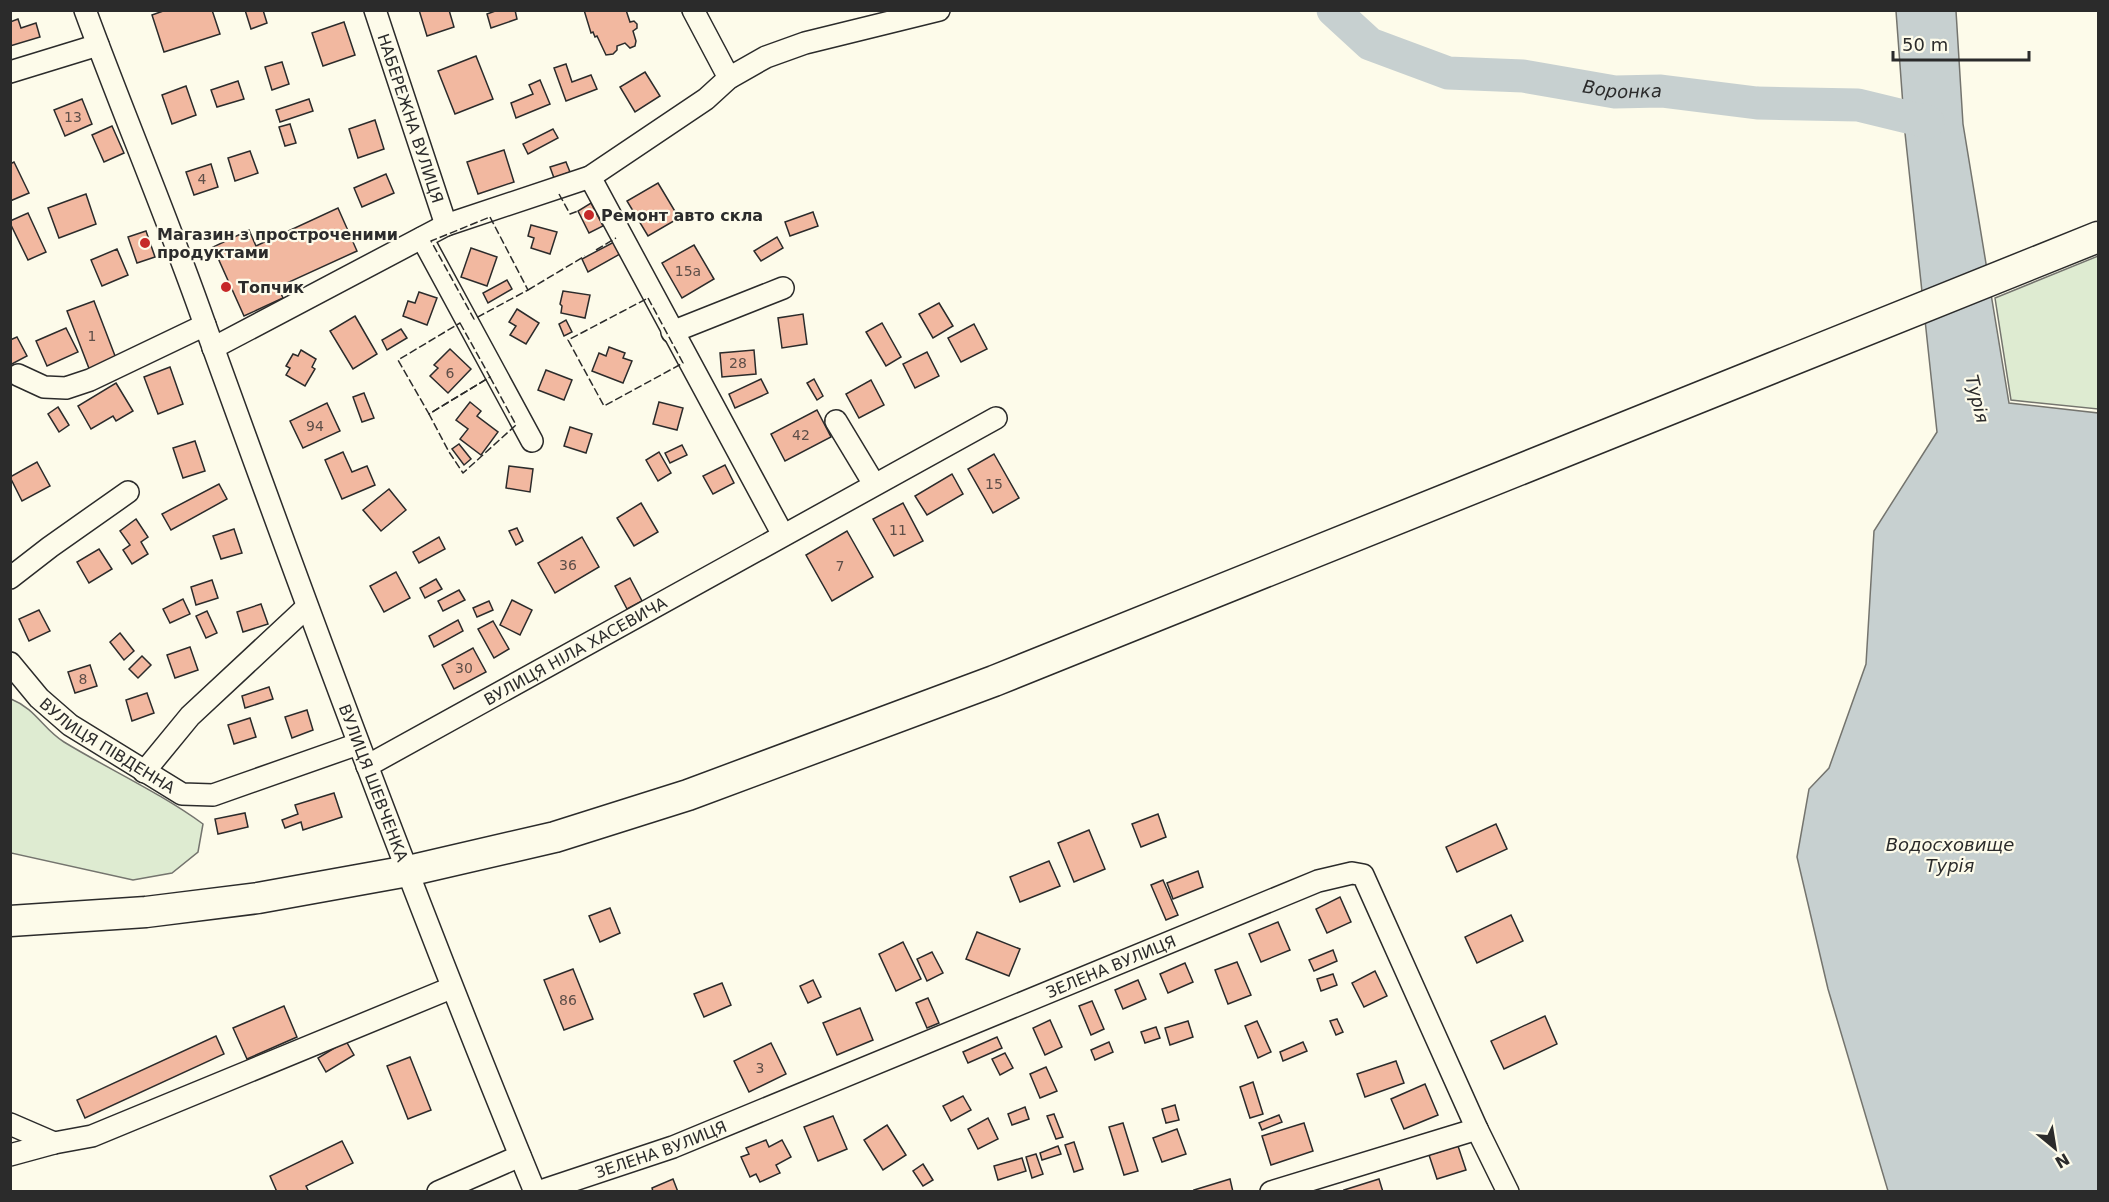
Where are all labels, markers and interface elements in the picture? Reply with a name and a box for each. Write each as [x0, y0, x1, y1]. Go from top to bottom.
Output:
scale bar [1893, 24, 2030, 62]
street label: НАБЕРЕЖНА ВУЛИЦЯ [373, 31, 447, 206]
text: 50 m [1902, 34, 1948, 55]
water label: Воронка [1581, 76, 1662, 102]
house number: 13 [64, 109, 82, 125]
house number: 4 [198, 171, 207, 187]
place label: Ремонт авто скла [601, 206, 763, 225]
marker: Ремонт авто скла [582, 208, 596, 222]
place label: Магазин з простроченими продуктами [157, 225, 398, 262]
marker: Магазин з простроченими продуктами [138, 236, 152, 250]
house number: 15а [675, 263, 701, 279]
place label: Топчик [238, 278, 304, 297]
marker: Топчик [219, 280, 233, 294]
house number: 1 [88, 328, 96, 344]
house number: 28 [729, 355, 747, 371]
house number: 6 [446, 365, 455, 381]
water label: Турія [1961, 373, 1994, 425]
house number: 94 [306, 418, 324, 434]
house number: 42 [792, 427, 810, 443]
house number: 15 [985, 476, 1003, 492]
house number: 11 [889, 522, 907, 538]
house number: 36 [559, 557, 577, 573]
house number: 7 [836, 558, 844, 574]
street label: ВУЛИЦЯ НІЛА ХАСЕВИЧА [481, 593, 670, 709]
house number: 30 [455, 660, 473, 676]
house number: 8 [79, 671, 87, 687]
street label: ВУЛИЦЯ ПІВДЕННА [36, 694, 178, 797]
street label: ВУЛИЦЯ ШЕВЧЕНКА [335, 702, 412, 864]
water label: Водосховище Турія [1886, 834, 2014, 876]
street label: ЗЕЛЕНА ВУЛИЦЯ [1043, 932, 1179, 1002]
house number: 86 [559, 992, 577, 1008]
house number: 3 [756, 1060, 764, 1076]
street label: ЗЕЛЕНА ВУЛИЦЯ [593, 1117, 730, 1182]
north arrow [2025, 1118, 2085, 1178]
text: N [2052, 1149, 2073, 1172]

